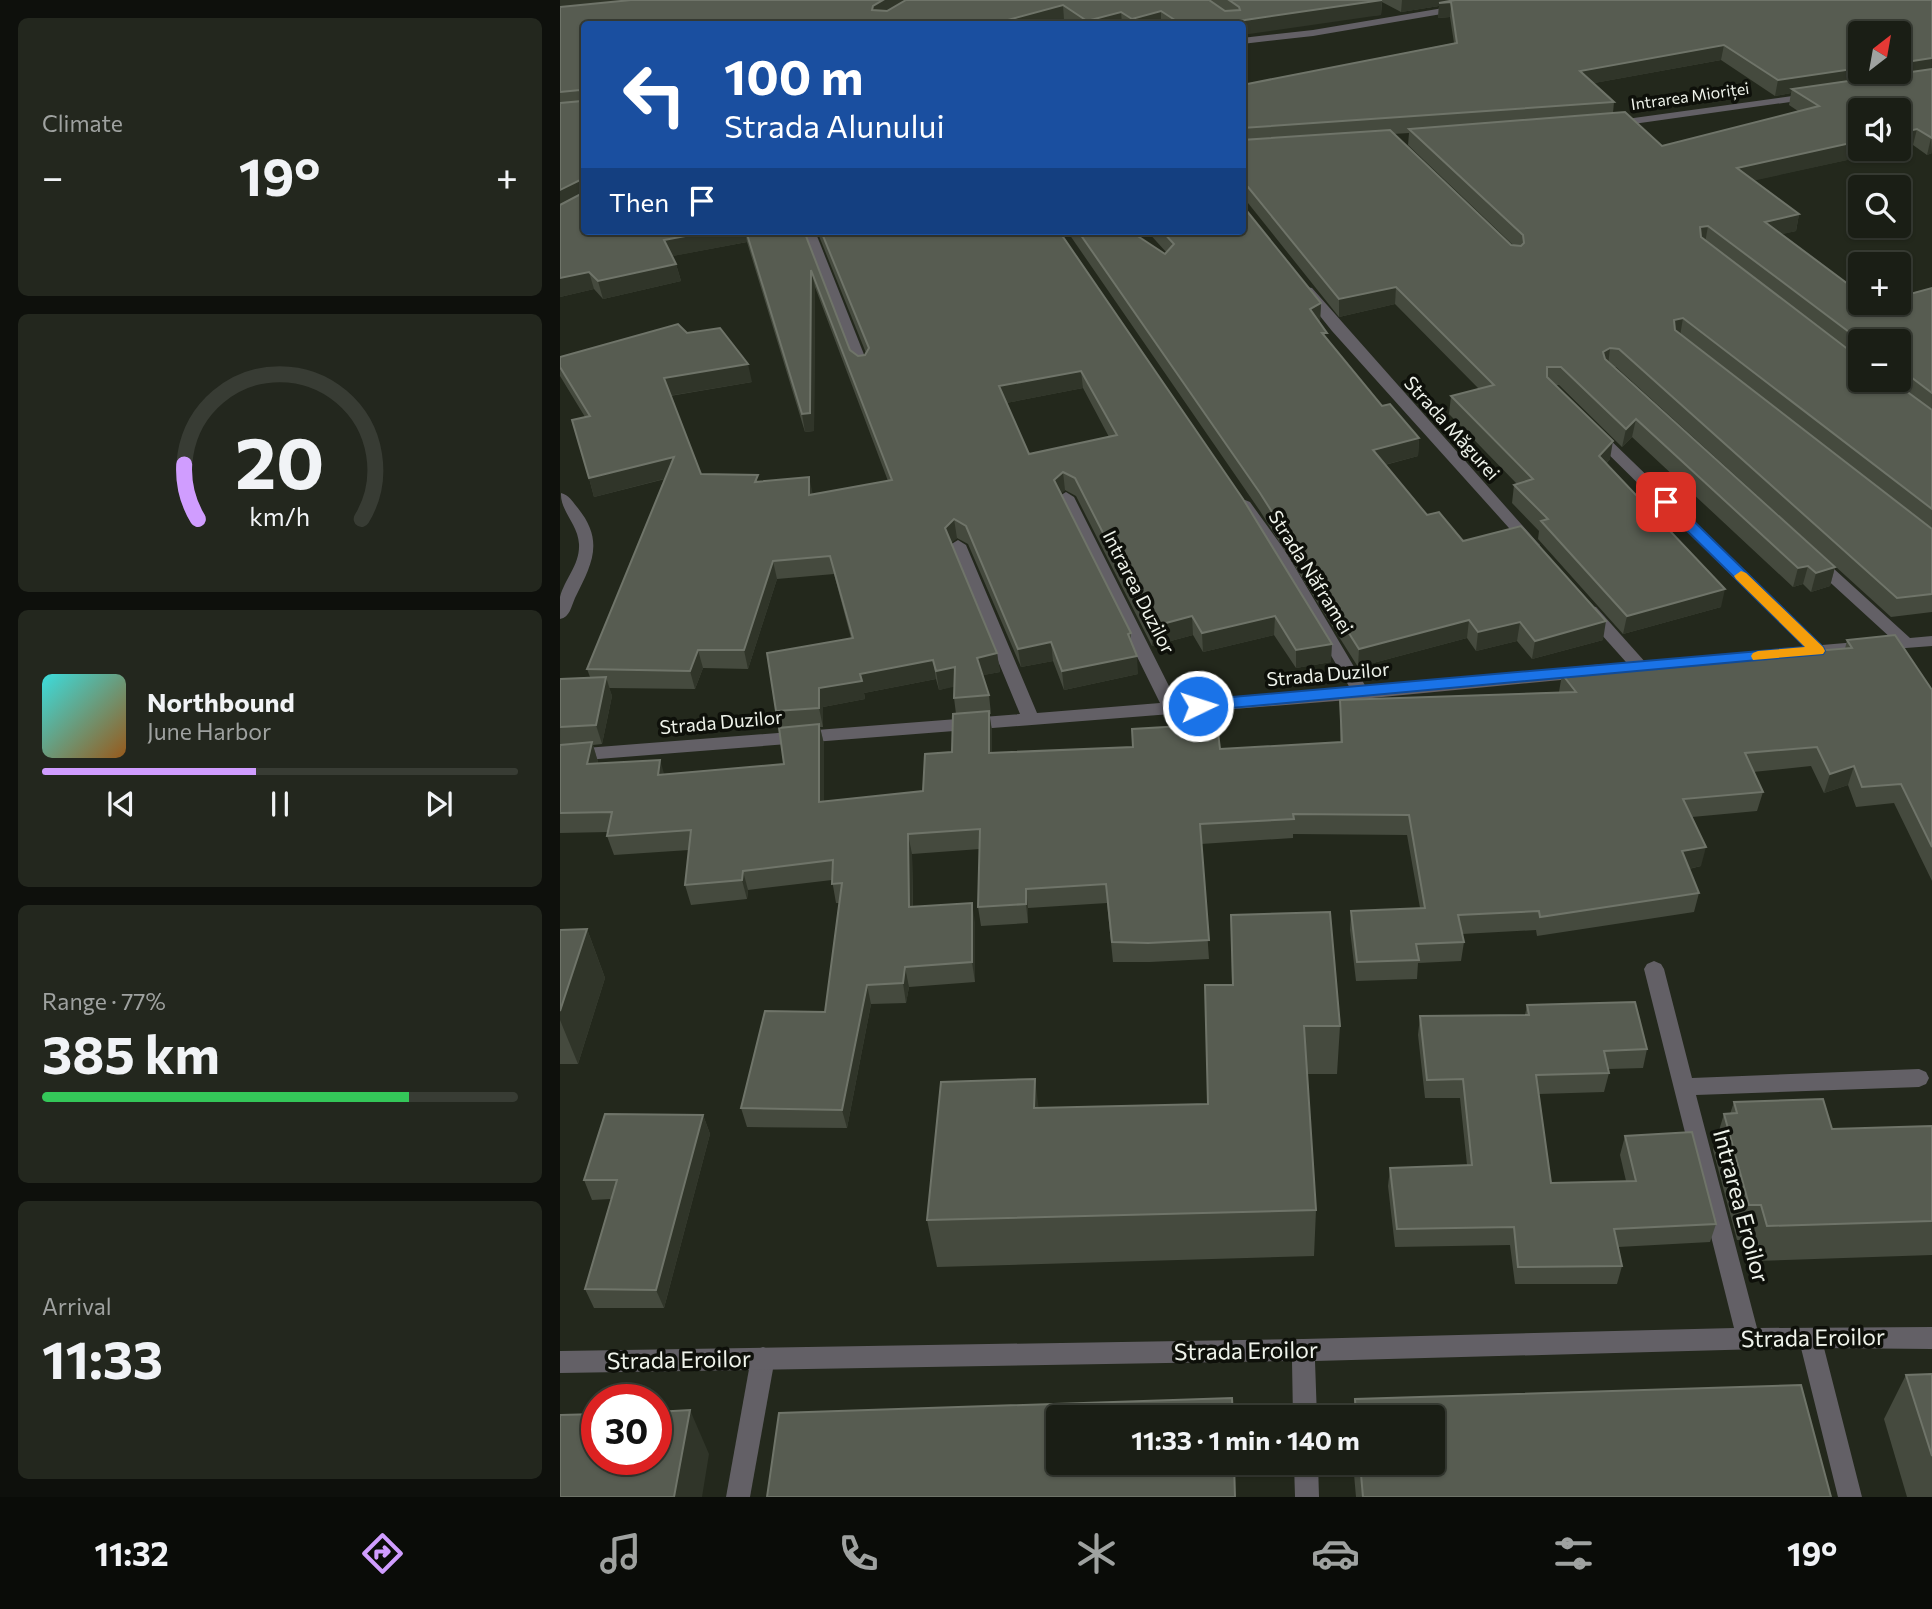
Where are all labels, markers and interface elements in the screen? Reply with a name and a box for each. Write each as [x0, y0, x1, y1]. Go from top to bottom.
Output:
north arrow [1848, 21, 1911, 84]
map controls [1848, 21, 1911, 392]
text: 100 m [724, 45, 863, 105]
icon: left [609, 49, 700, 140]
street label: Intrarea Mioriței [1630, 78, 1751, 115]
button: sound [1848, 98, 1911, 161]
text: Strada Alunului [724, 105, 945, 145]
text: Climate [42, 109, 123, 137]
text: 19° [239, 143, 320, 207]
text: − [42, 152, 64, 199]
text: + [496, 152, 518, 199]
button: search [1848, 175, 1911, 238]
icon: arrive [683, 182, 721, 220]
text: Then [609, 186, 669, 217]
button: + [1848, 252, 1911, 315]
button: − [1848, 329, 1911, 392]
street label: Strada Măgurei [1400, 371, 1505, 484]
text: 20 [235, 415, 325, 504]
pin [1636, 472, 1696, 532]
icon: arrive [1647, 483, 1685, 521]
text: km/h [250, 500, 310, 530]
street label: Strada Năframei [1264, 506, 1359, 638]
street label: Intrarea Duzilor [1099, 526, 1180, 657]
street label: Strada Duzilor [1266, 657, 1391, 690]
position arrow [1161, 669, 1235, 743]
text: Northbound [147, 686, 295, 717]
street label: Strada Duzilor [659, 705, 784, 738]
text: June Harbor [147, 717, 271, 745]
icon: previous [102, 785, 140, 823]
icon: pause [261, 785, 299, 823]
icon: next [420, 785, 458, 823]
text: Range · 77% [42, 987, 166, 1015]
text: 385 km [42, 1021, 220, 1085]
street label: Intrarea Eroilor [1708, 1126, 1776, 1286]
text: Arrival [42, 1292, 112, 1320]
street label: Strada Eroilor [1741, 1322, 1885, 1352]
text: 11:33 [42, 1326, 163, 1390]
street label: Strada Eroilor [1174, 1335, 1318, 1365]
street label: Strada Eroilor [607, 1344, 751, 1374]
speed limit sign: 30 [581, 1384, 672, 1475]
text: 11:33 · 1 min · 140 m [1131, 1424, 1360, 1455]
icon: directions [358, 1529, 407, 1578]
icon: music [596, 1529, 645, 1578]
icon: phone [834, 1529, 883, 1578]
icon: climate [1072, 1529, 1121, 1578]
icon: car [1311, 1529, 1360, 1578]
icon: filters [1549, 1529, 1598, 1578]
text: 11:32 [95, 1533, 169, 1573]
text: 19° [1787, 1533, 1837, 1573]

